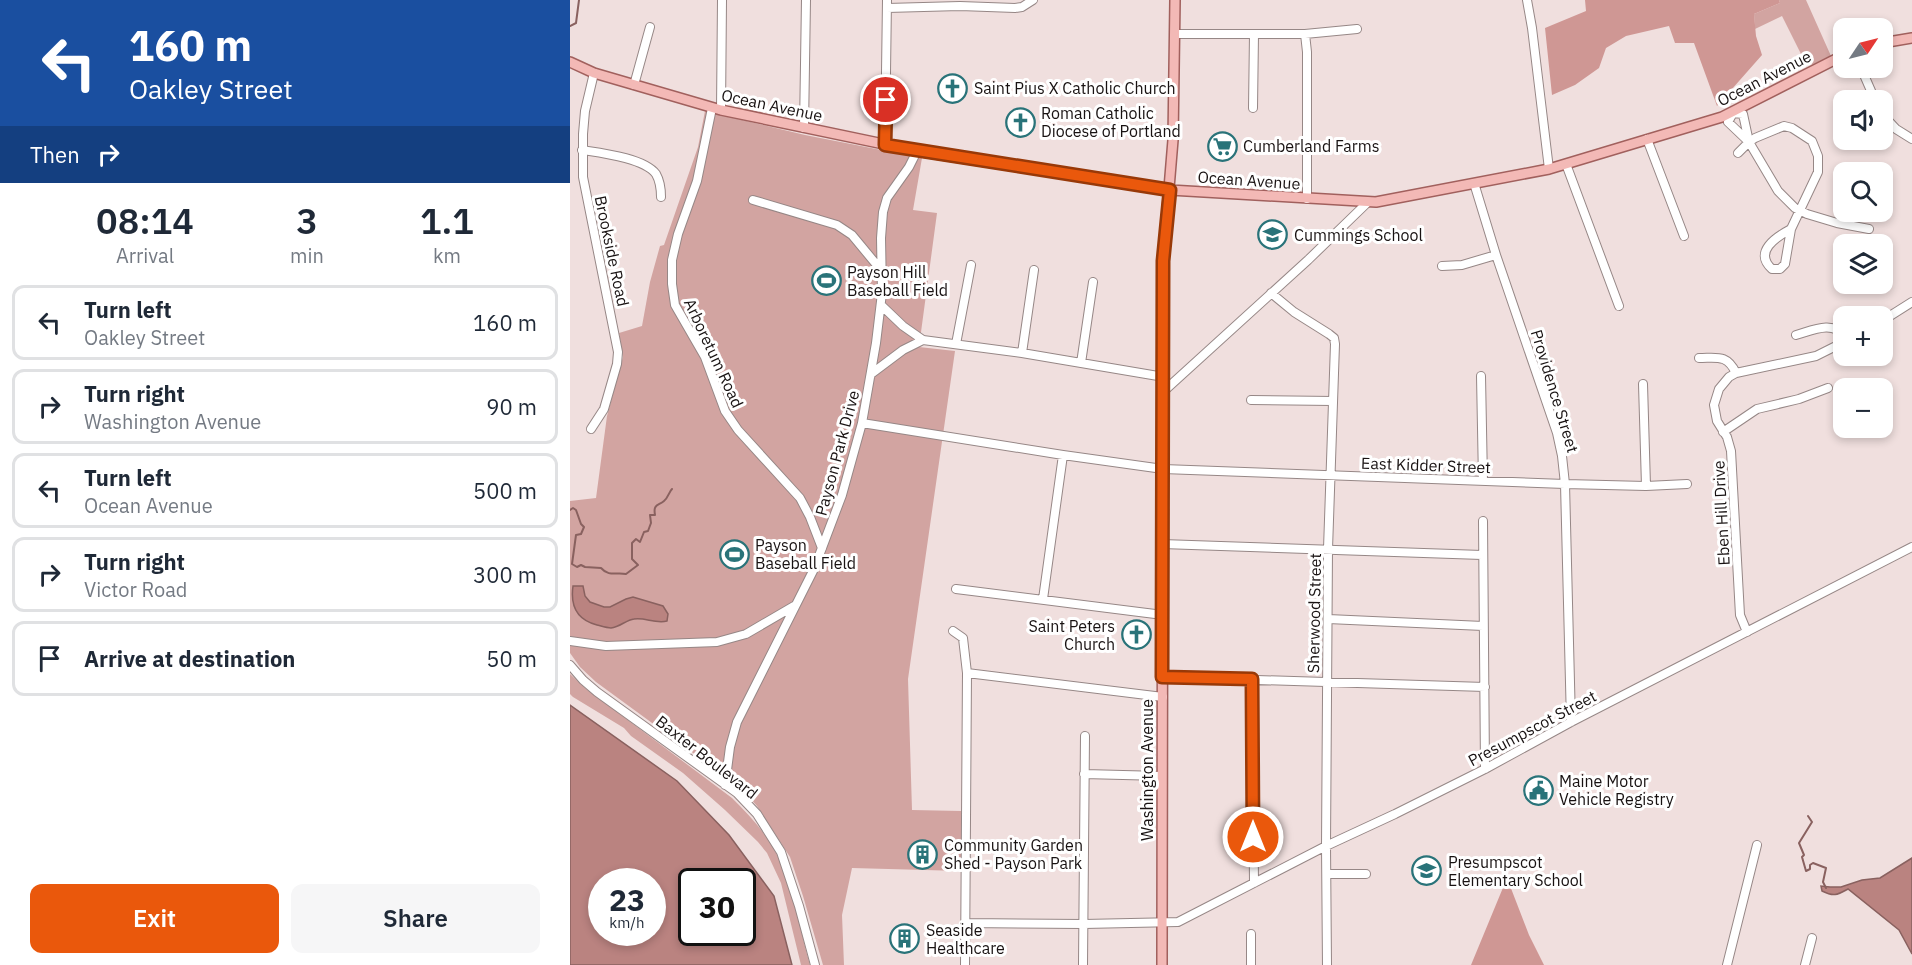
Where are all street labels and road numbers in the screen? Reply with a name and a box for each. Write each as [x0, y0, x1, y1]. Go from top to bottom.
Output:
street label: Ocean Avenue [1714, 46, 1815, 110]
street label: Ocean Avenue [720, 85, 825, 126]
street label: Ocean Avenue [1197, 166, 1301, 194]
street label: Brookside Road [590, 194, 634, 308]
street label: Arboretum Road [680, 295, 748, 411]
street label: Providence Street [1527, 327, 1583, 455]
street label: Payson Park Drive [811, 388, 863, 518]
street label: East Kidder Street [1361, 453, 1491, 477]
street label: Eben Hill Drive [1708, 460, 1734, 566]
street label: Sherwood Street [1303, 553, 1325, 673]
street label: Presumpscot Street [1465, 686, 1599, 770]
street label: Washington Avenue [1137, 699, 1157, 841]
street label: Baxter Boulevard [652, 711, 762, 803]

